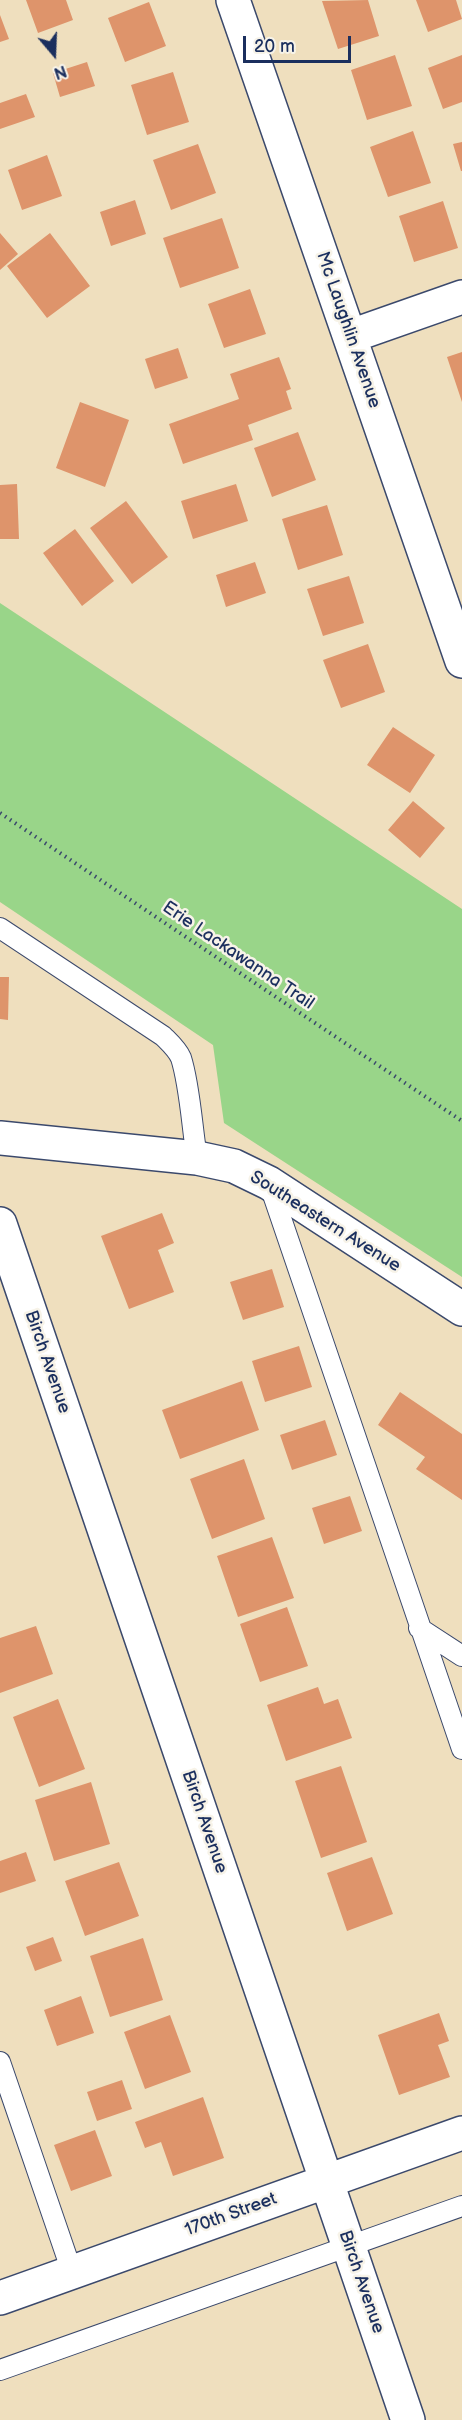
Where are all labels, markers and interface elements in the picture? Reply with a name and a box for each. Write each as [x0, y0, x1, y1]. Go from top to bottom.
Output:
north arrow [24, 24, 84, 84]
scale bar [246, 24, 354, 62]
text: 20 m [254, 36, 295, 57]
text: N [51, 61, 69, 82]
street label: Mc Laughlin Avenue [311, 249, 385, 411]
street label: Erie Lackawanna Trail [158, 897, 318, 1015]
street label: Southeastern Avenue [246, 1167, 404, 1277]
street label: Birch Avenue [19, 1308, 75, 1416]
street label: Birch Avenue [176, 1768, 232, 1876]
street label: 170th Street [182, 2188, 280, 2242]
street label: Birch Avenue [333, 2228, 389, 2336]

